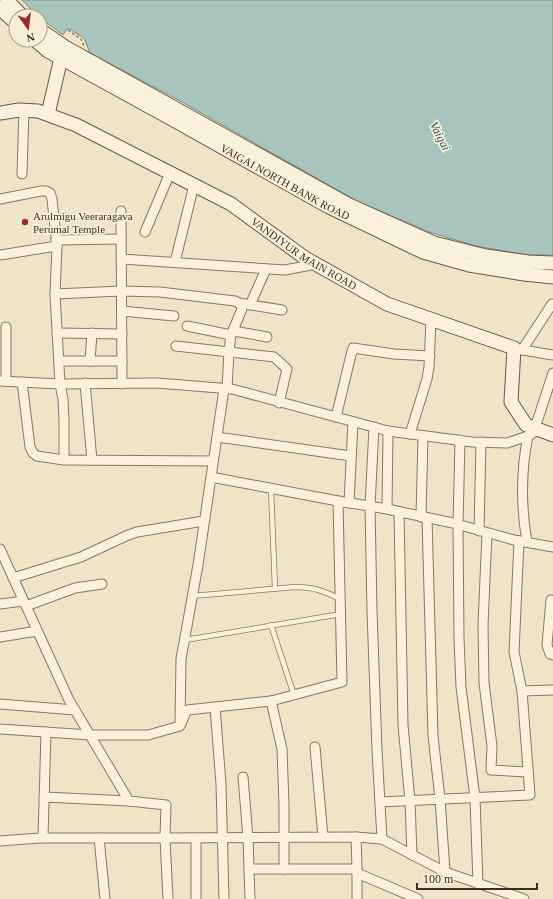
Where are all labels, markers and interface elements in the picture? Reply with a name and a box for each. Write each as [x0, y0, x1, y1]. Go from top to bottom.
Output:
north arrow [8, 8, 48, 48]
text: N [25, 31, 36, 44]
water label: Vaigai [427, 119, 453, 153]
street label: VAIGAI NORTH BANK ROAD [219, 142, 352, 222]
place label: Arulmigu Veeraragava Perumal Temple [33, 210, 133, 235]
street label: VANDIYUR MAIN ROAD [249, 215, 359, 292]
marker: Arulmigu Veeraragava Perumal Temple [20, 217, 30, 227]
scale bar [417, 865, 537, 891]
text: 100 m [423, 872, 454, 886]

